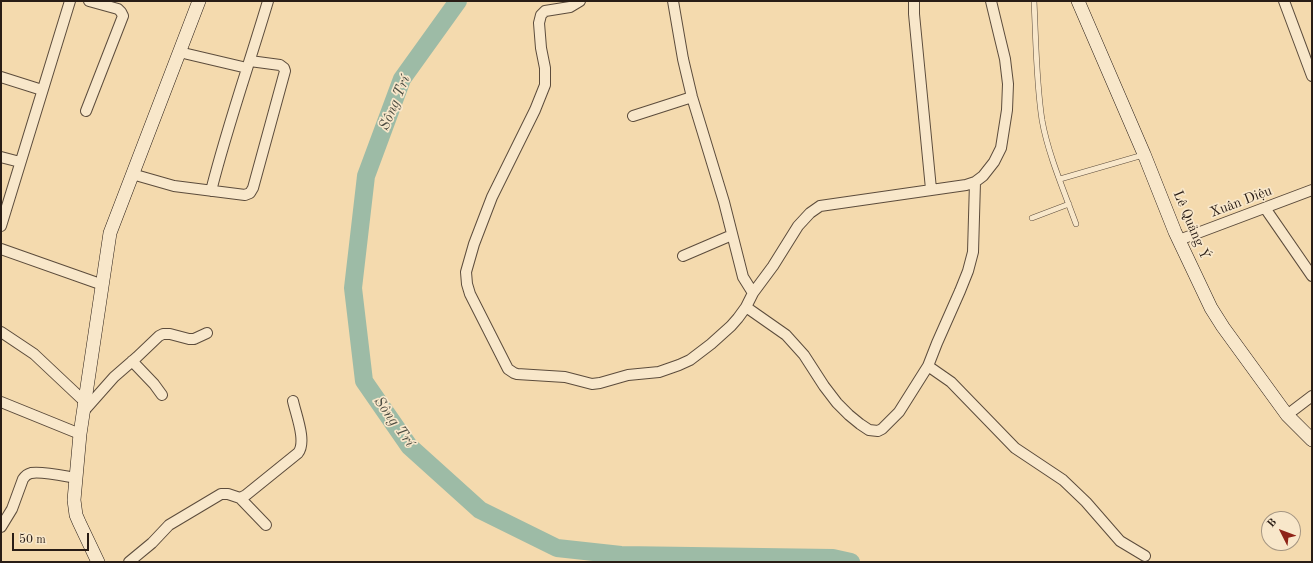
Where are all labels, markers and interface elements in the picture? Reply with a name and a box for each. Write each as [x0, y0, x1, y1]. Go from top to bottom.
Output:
water label: Sông Trí [375, 73, 415, 133]
street label: Xuân Diệu [1208, 183, 1274, 221]
street label: Lê Quảng Ý [1169, 188, 1213, 262]
water label: Sông Trí [370, 393, 418, 451]
north arrow [1261, 511, 1301, 551]
text: B [1266, 517, 1279, 530]
scale bar [14, 525, 91, 551]
text: 50 m [19, 534, 46, 546]

